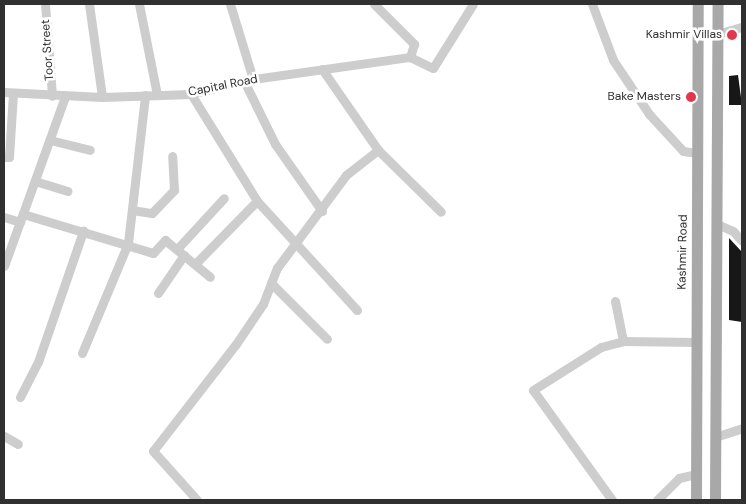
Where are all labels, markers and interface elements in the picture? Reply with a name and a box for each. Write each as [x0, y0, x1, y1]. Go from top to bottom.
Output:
street label: Toor Street [39, 19, 57, 81]
place label: Kashmir Villas [646, 28, 722, 42]
marker: Kashmir Villas [726, 29, 738, 41]
street label: Capital Road [187, 72, 259, 100]
place label: Bake Masters [607, 90, 681, 104]
marker: Bake Masters [685, 91, 697, 103]
street label: Kashmir Road [675, 214, 691, 290]

